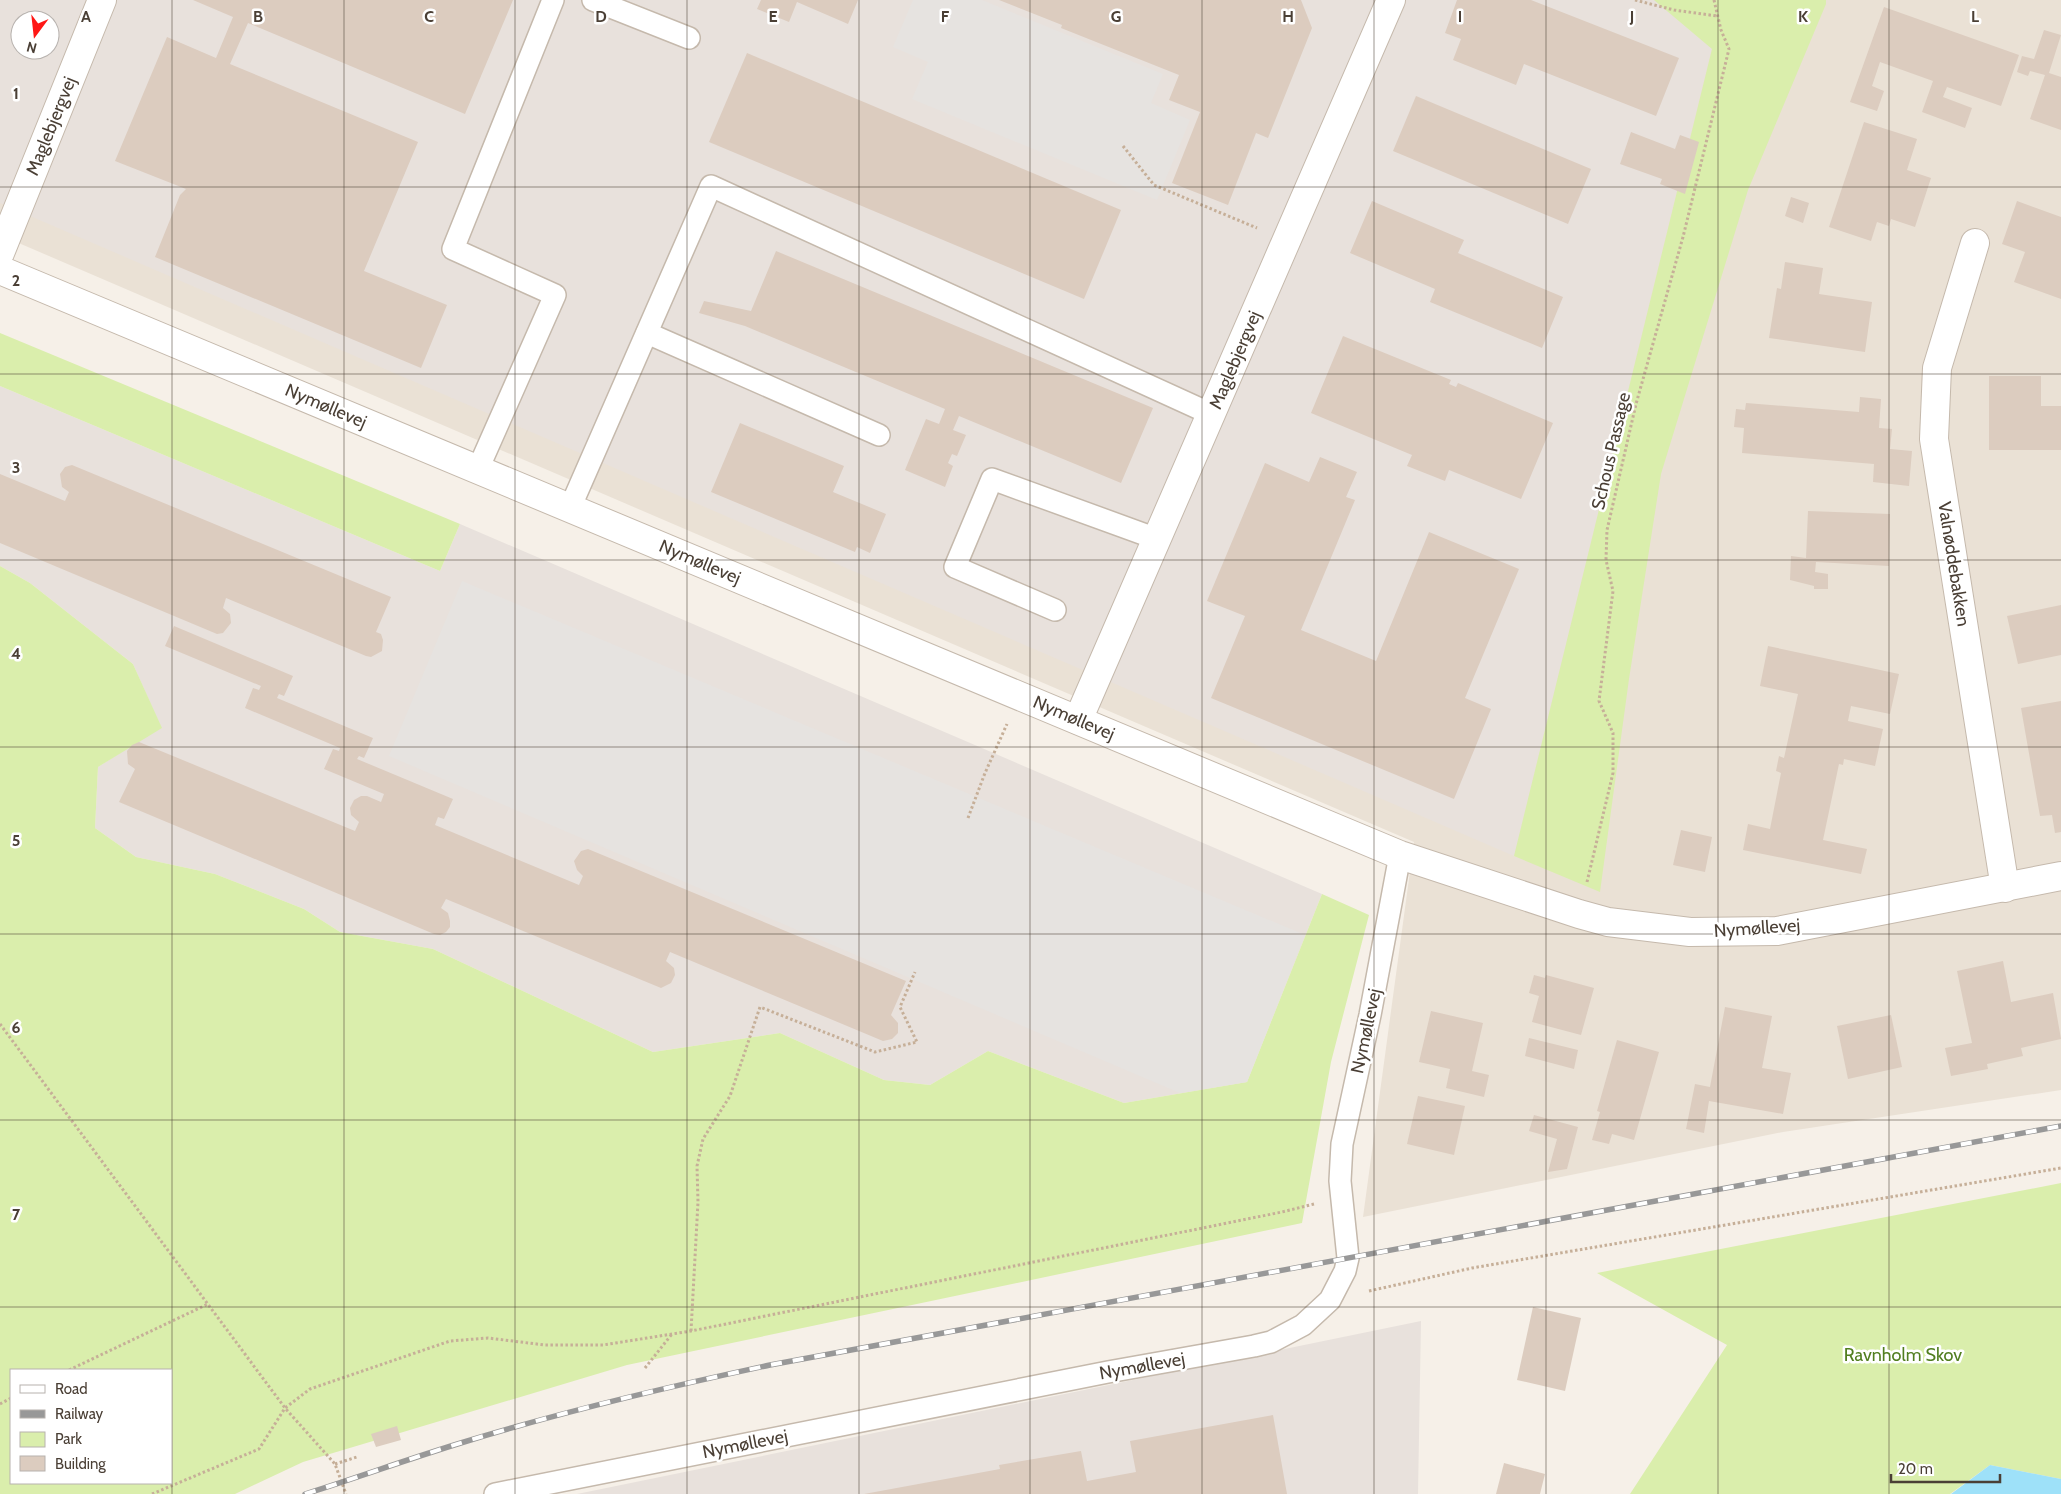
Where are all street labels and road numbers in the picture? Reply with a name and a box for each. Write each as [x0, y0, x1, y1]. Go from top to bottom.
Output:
street label: Maglebjergvej [21, 73, 81, 179]
street label: Maglebjergvej [1204, 307, 1266, 413]
street label: Nymøllevej [282, 379, 370, 433]
street label: Schous Passage [1587, 390, 1635, 512]
street label: Valnøddebakken [1933, 500, 1975, 628]
street label: Nymøllevej [656, 535, 744, 589]
street label: Nymøllevej [1030, 691, 1118, 745]
street label: Nymøllevej [1713, 914, 1801, 942]
street label: Nymøllevej [1346, 986, 1386, 1076]
street label: Nymøllevej [1097, 1348, 1187, 1384]
street label: Nymøllevej [700, 1425, 790, 1463]

